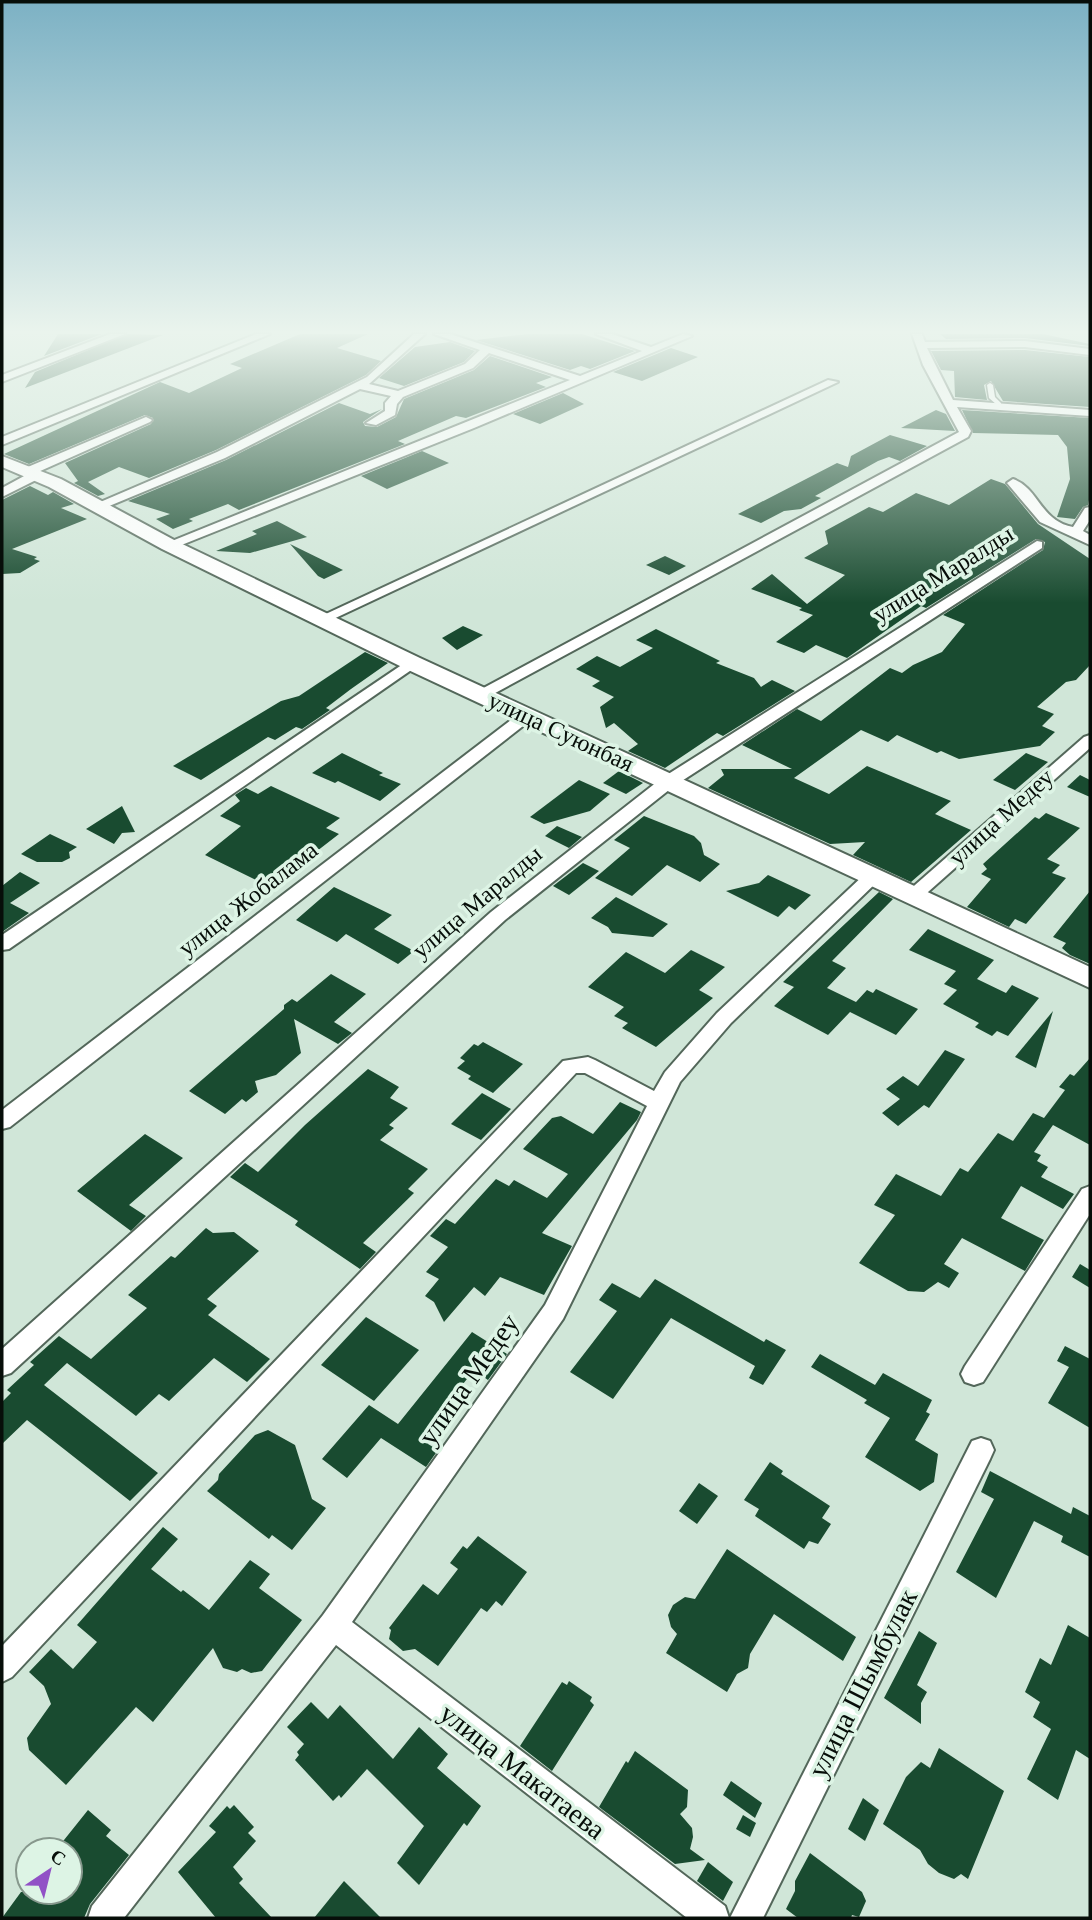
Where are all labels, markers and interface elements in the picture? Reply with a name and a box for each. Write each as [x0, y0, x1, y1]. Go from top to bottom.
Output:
street label: улица Маралды [868, 520, 1018, 628]
street label: улица Суюнбая [484, 687, 638, 777]
street label: улица Медеу [944, 764, 1058, 870]
street label: улица Жобалама [173, 837, 323, 961]
street label: улица Маралды [407, 840, 547, 964]
street label: улица Медеу [412, 1308, 525, 1451]
street label: улица Шымбулак [802, 1584, 923, 1782]
street label: улица Макатаева [434, 1697, 612, 1846]
north arrow [14, 1836, 84, 1906]
text: С [47, 1845, 70, 1870]

